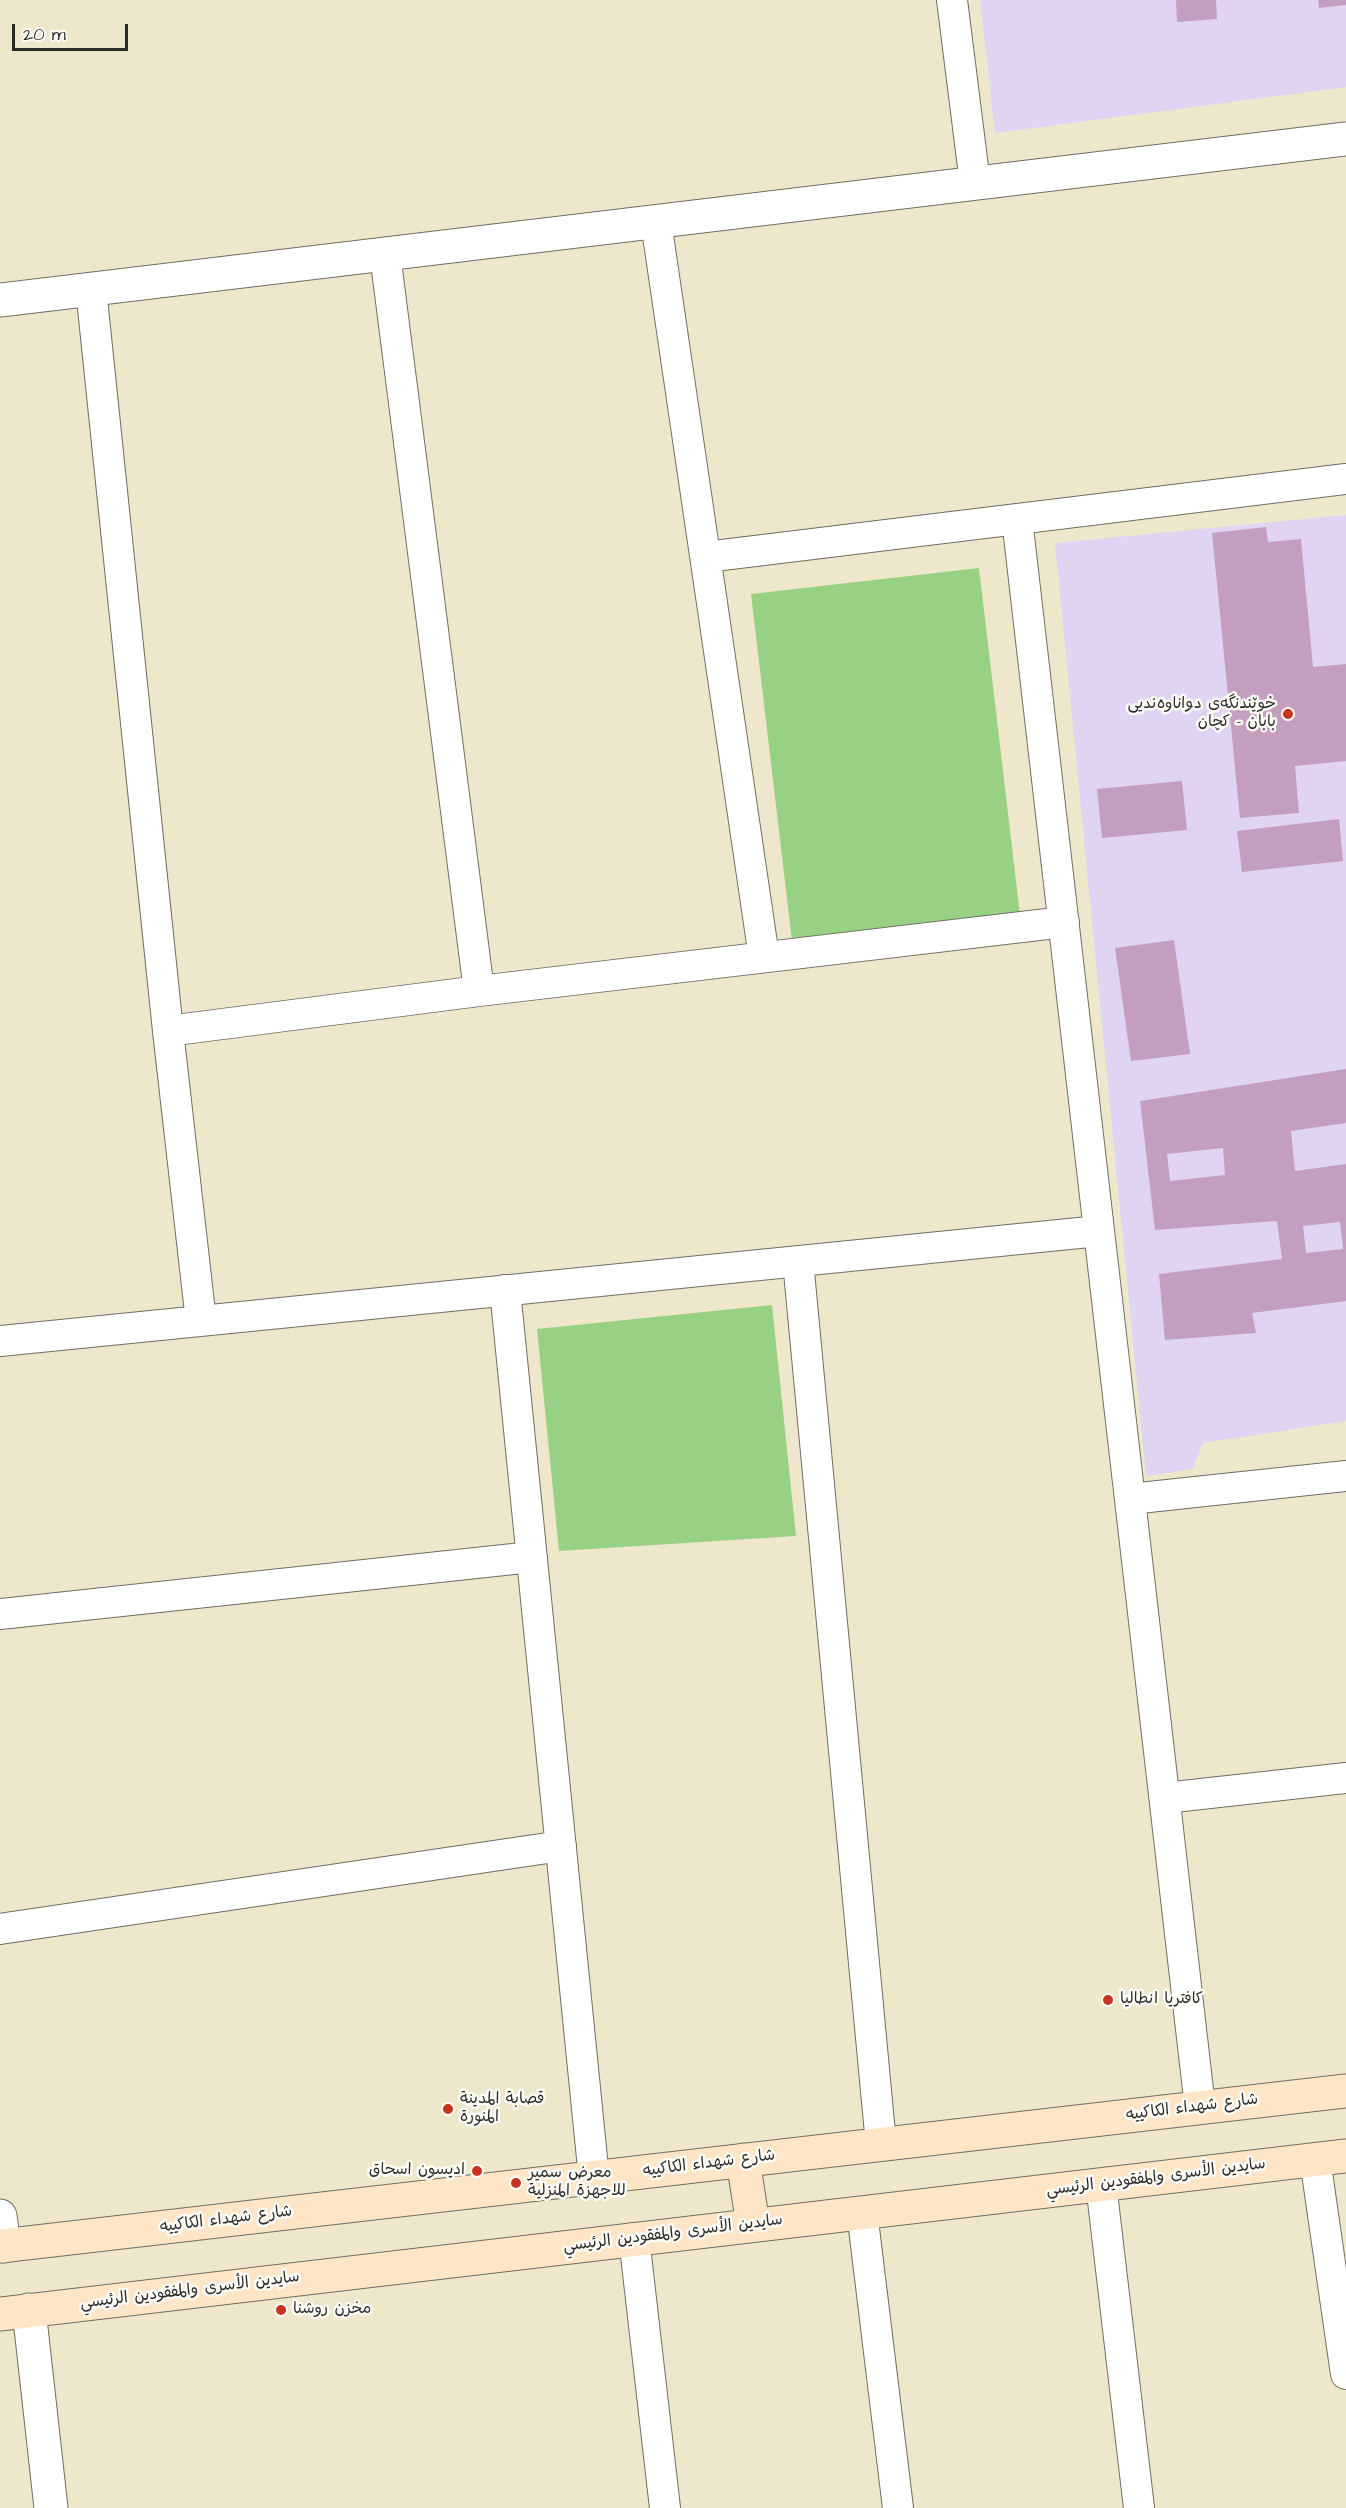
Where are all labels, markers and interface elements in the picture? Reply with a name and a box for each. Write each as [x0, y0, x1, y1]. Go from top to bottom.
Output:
scale bar [15, 12, 130, 50]
text: 20 m [23, 22, 66, 47]
place label: خوێندنگەی دواناوەندیی بابان - کچان [1127, 695, 1276, 733]
marker: خوێندنگەی دواناوەندیی بابان - کچان [1281, 707, 1295, 721]
place label: كافتريا انطاليا [1120, 1990, 1203, 2010]
marker: كافتريا انطاليا [1101, 1993, 1115, 2007]
place label: قصابة المدينة المنورة [460, 2090, 544, 2128]
street label: شارع شهداء الكاكييه [1125, 2090, 1259, 2126]
marker: قصابة المدينة المنورة [441, 2102, 455, 2116]
street label: شارع شهداء الكاكييه [642, 2146, 776, 2182]
street label: سايدين الأسرى والمفقودين الرئيسي [1045, 2155, 1267, 2201]
place label: اديسون اسحاق [369, 2161, 465, 2181]
marker: اديسون اسحاق [470, 2164, 484, 2178]
place label: معرض سمير للاجهزة المنزلية [528, 2164, 626, 2202]
marker: معرض سمير للاجهزة المنزلية [509, 2176, 523, 2190]
street label: شارع شهداء الكاكييه [159, 2202, 293, 2238]
street label: سايدين الأسرى والمفقودين الرئيسي [562, 2211, 784, 2257]
street label: سايدين الأسرى والمفقودين الرئيسي [79, 2268, 301, 2314]
place label: مخزن روشنا [293, 2300, 371, 2320]
marker: مخزن روشنا [274, 2303, 288, 2317]

